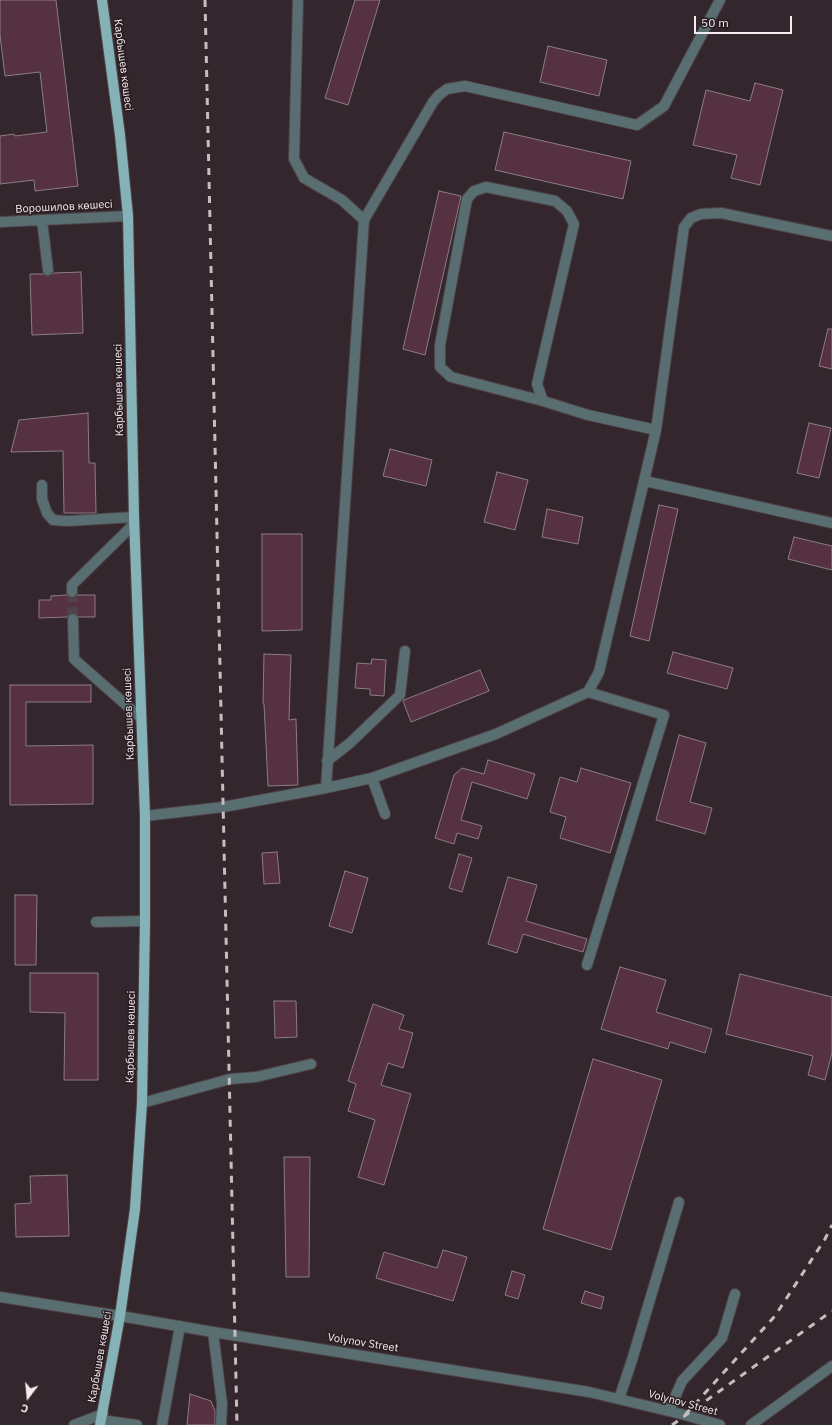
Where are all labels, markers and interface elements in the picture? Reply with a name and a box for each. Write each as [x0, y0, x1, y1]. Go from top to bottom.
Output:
scale bar [696, 8, 794, 34]
text: 50 m [701, 15, 729, 30]
street label: Карбышев көшесі [111, 18, 135, 112]
street label: Ворошилов көшесі [15, 198, 113, 216]
street label: Карбышев көшесі [112, 344, 126, 436]
street label: Карбышев көшесі [121, 668, 137, 760]
street label: Карбышев көшесі [124, 991, 138, 1083]
street label: Карбышев көшесі [85, 1310, 115, 1404]
street label: Volynov Street [327, 1331, 399, 1355]
north arrow [8, 1377, 48, 1417]
street label: Volynov Street [647, 1387, 719, 1419]
text: С [19, 1401, 30, 1416]

